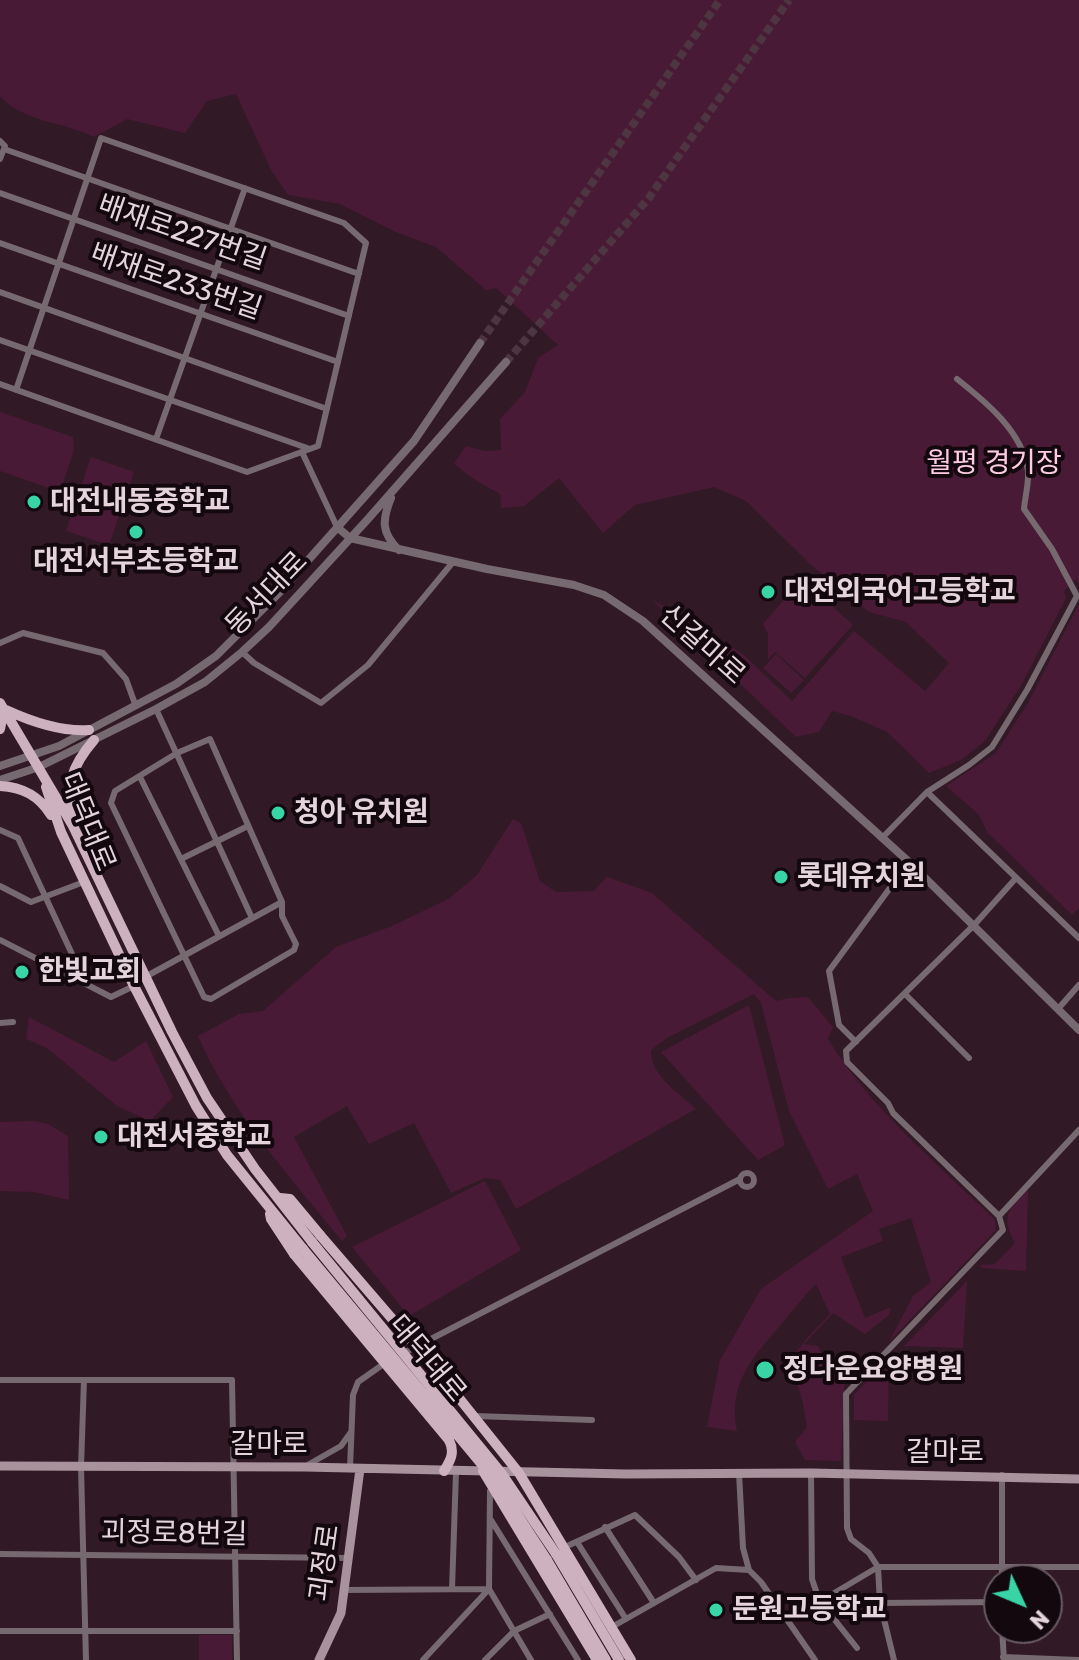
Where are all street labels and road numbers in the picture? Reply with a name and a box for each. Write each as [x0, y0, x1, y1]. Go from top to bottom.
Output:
street label: 배재로227번길 [93, 188, 271, 278]
street label: 배재로233번길 [86, 237, 266, 327]
street label: 동서대로 [219, 545, 315, 643]
street label: 신갈마로 [652, 598, 752, 692]
street label: 대덕대로 [52, 768, 122, 876]
street label: 대덕대로 [381, 1309, 473, 1409]
street label: 갈마로 [230, 1428, 308, 1462]
street label: 갈마로 [906, 1436, 984, 1470]
street label: 괴정로8번길 [100, 1516, 248, 1552]
street label: 괴정로 [303, 1522, 347, 1604]

